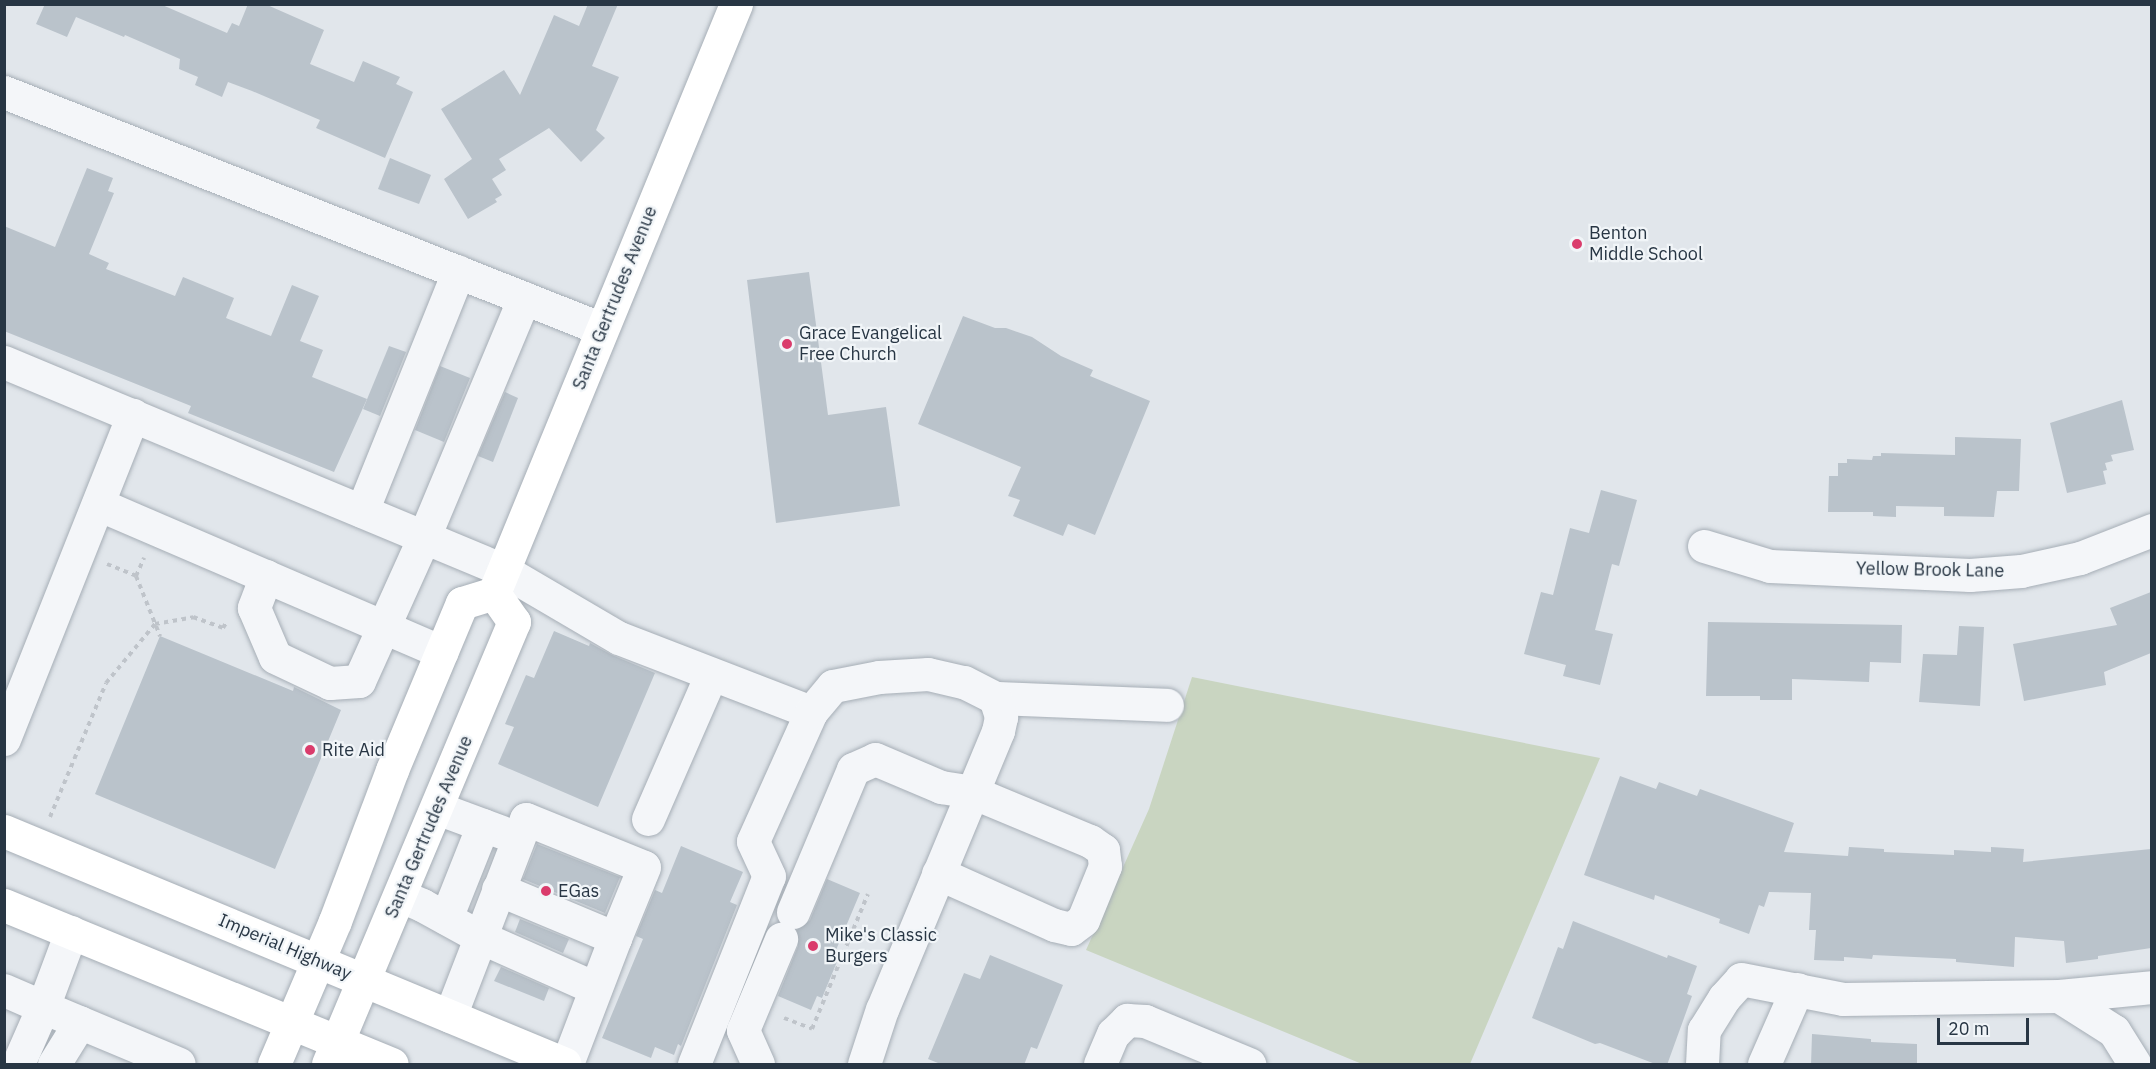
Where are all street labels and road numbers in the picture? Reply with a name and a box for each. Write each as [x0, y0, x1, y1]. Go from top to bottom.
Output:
street label: Santa Gertrudes Avenue [568, 203, 662, 393]
street label: Yellow Brook Lane [1856, 558, 2004, 582]
street label: Santa Gertrudes Avenue [381, 733, 477, 921]
street label: Imperial Highway [215, 909, 355, 985]

